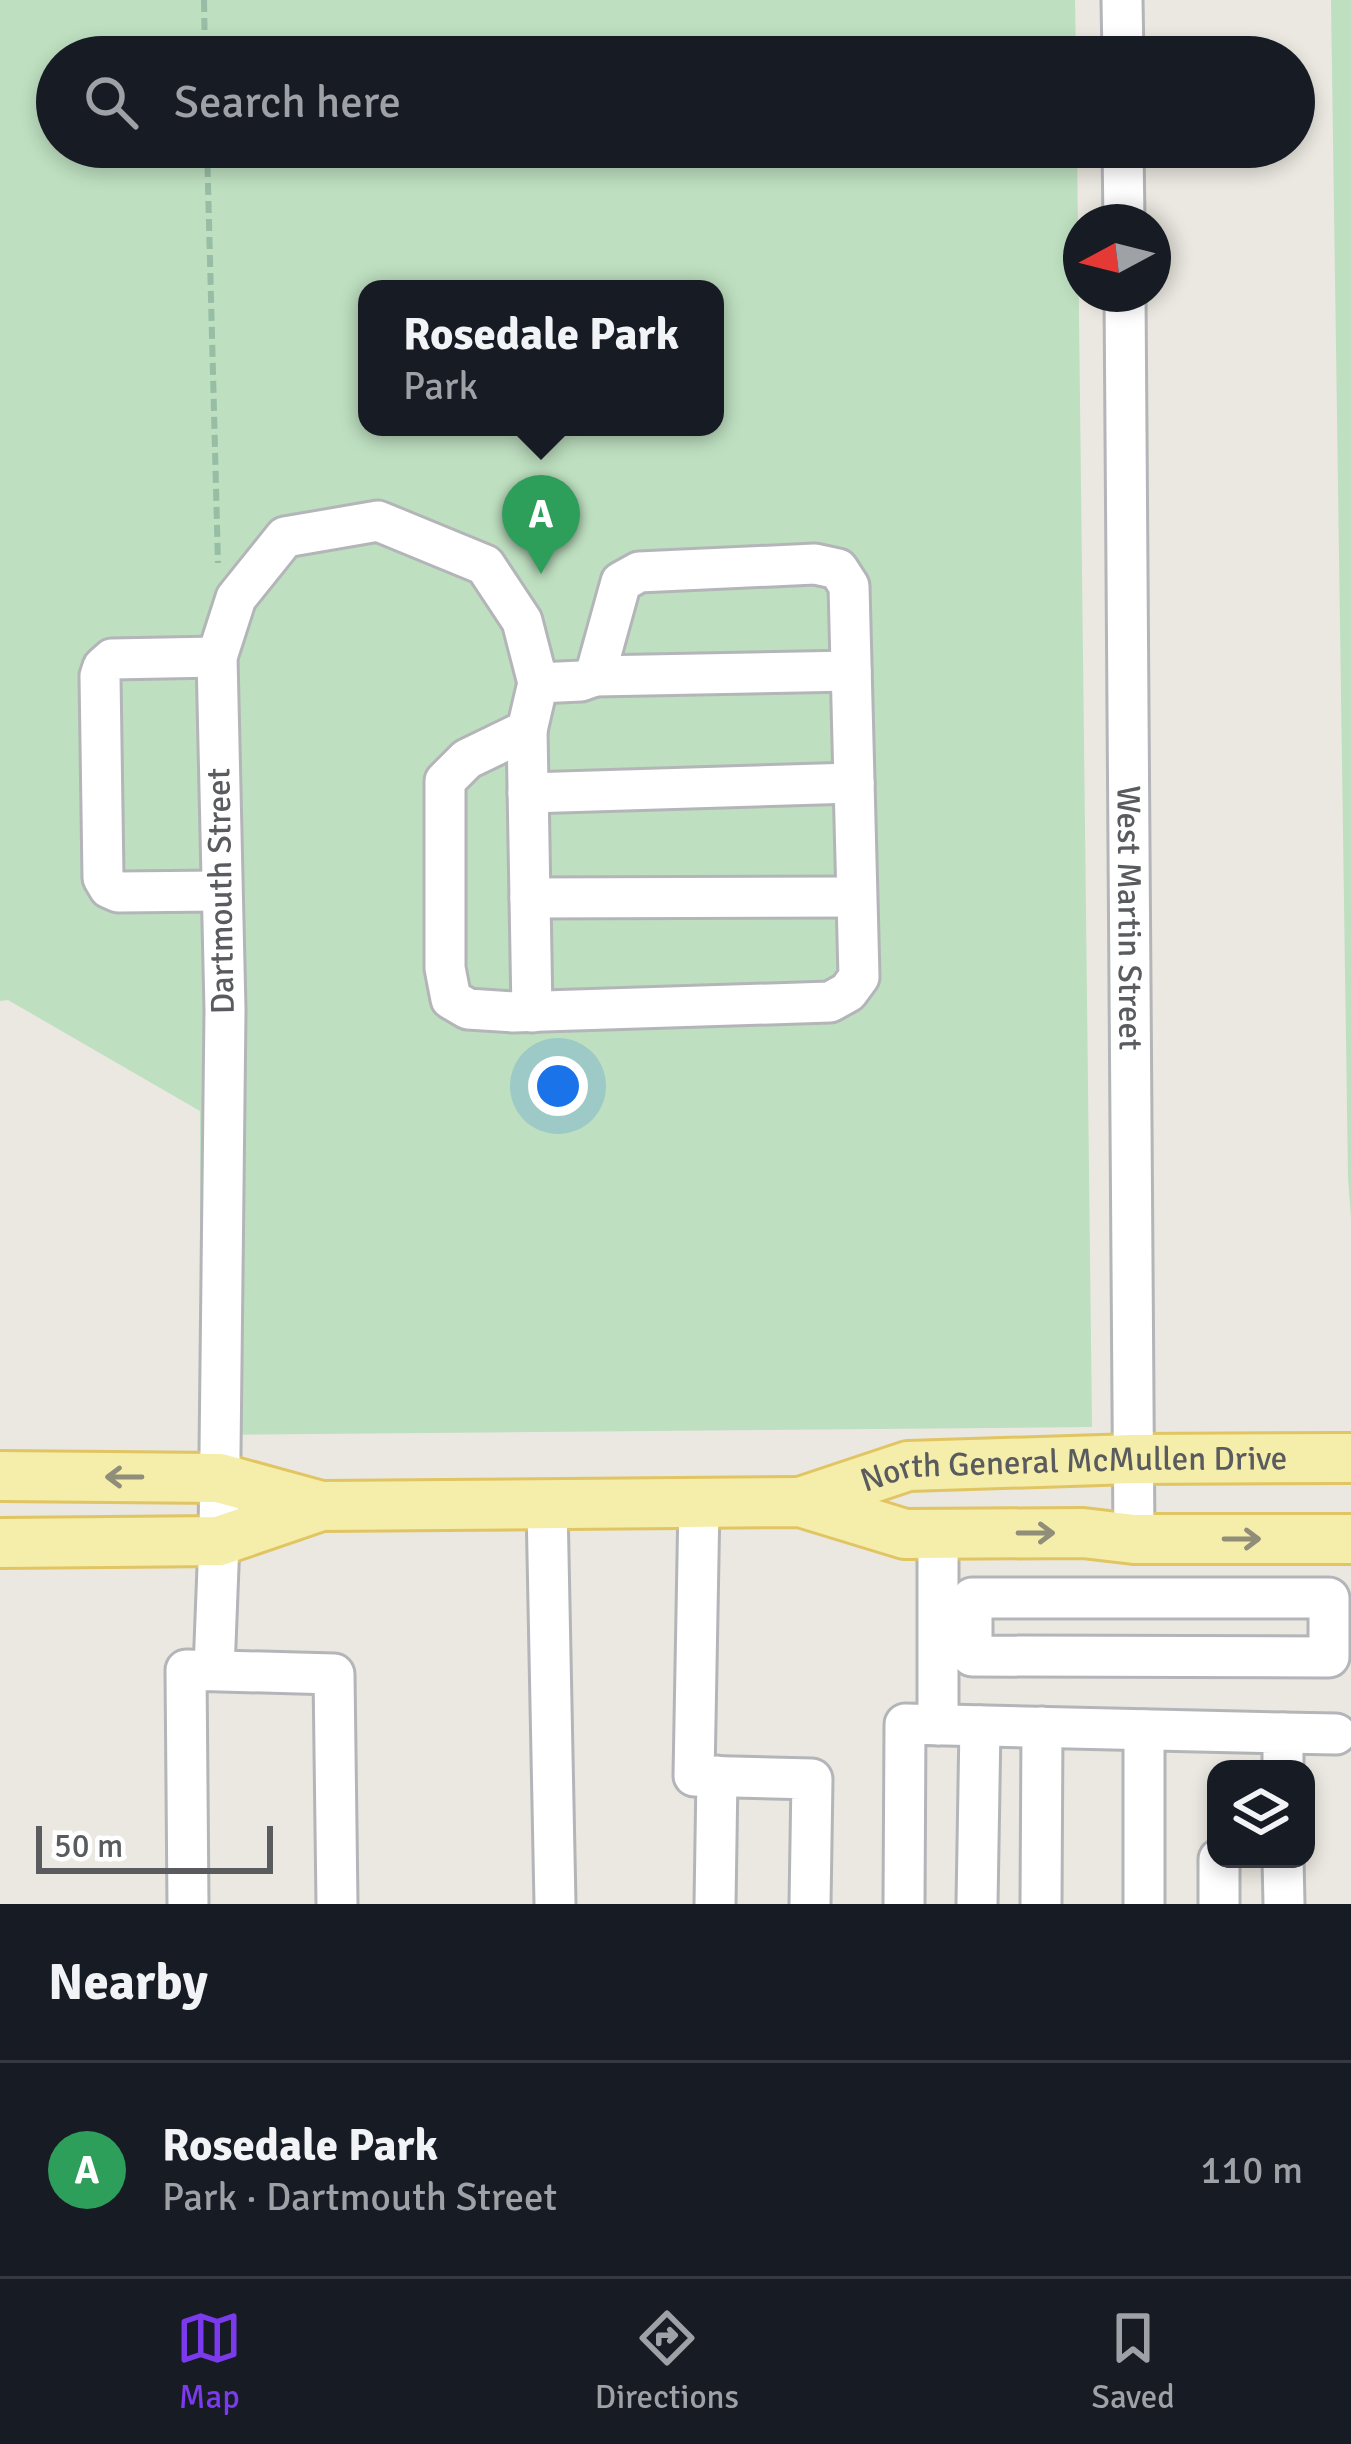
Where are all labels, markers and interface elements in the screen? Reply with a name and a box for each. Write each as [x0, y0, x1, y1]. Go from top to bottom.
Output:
search box [36, 36, 1315, 168]
icon: search [78, 69, 144, 135]
text: Search here [174, 75, 401, 130]
north arrow [1063, 204, 1171, 312]
popup [358, 280, 724, 436]
text: Rosedale Park [403, 307, 679, 362]
text: Park [403, 362, 478, 410]
pin: A [502, 475, 580, 574]
street label: Dartmouth Street [198, 767, 244, 1015]
street label: West Martin Street [1108, 785, 1151, 1051]
your location [528, 1056, 588, 1116]
street label: North General McMullen Drive [855, 1438, 1287, 1501]
one-way arrow [105, 1466, 144, 1488]
one-way arrow [1016, 1522, 1055, 1544]
one-way arrow [1222, 1528, 1261, 1550]
map controls [1207, 1760, 1315, 1868]
button: layers [1207, 1760, 1315, 1868]
scale bar [36, 1820, 273, 1873]
text: 50 m [54, 1826, 123, 1867]
text: Nearby [48, 1951, 208, 2014]
text: Rosedale Park [162, 2118, 438, 2173]
text: A [75, 2146, 99, 2194]
text: 110 m [1200, 2146, 1303, 2194]
text: Park · Dartmouth Street [162, 2173, 557, 2221]
tab: Map [176, 2305, 242, 2418]
tab: Directions [595, 2305, 739, 2418]
tab: Saved [1092, 2305, 1175, 2418]

